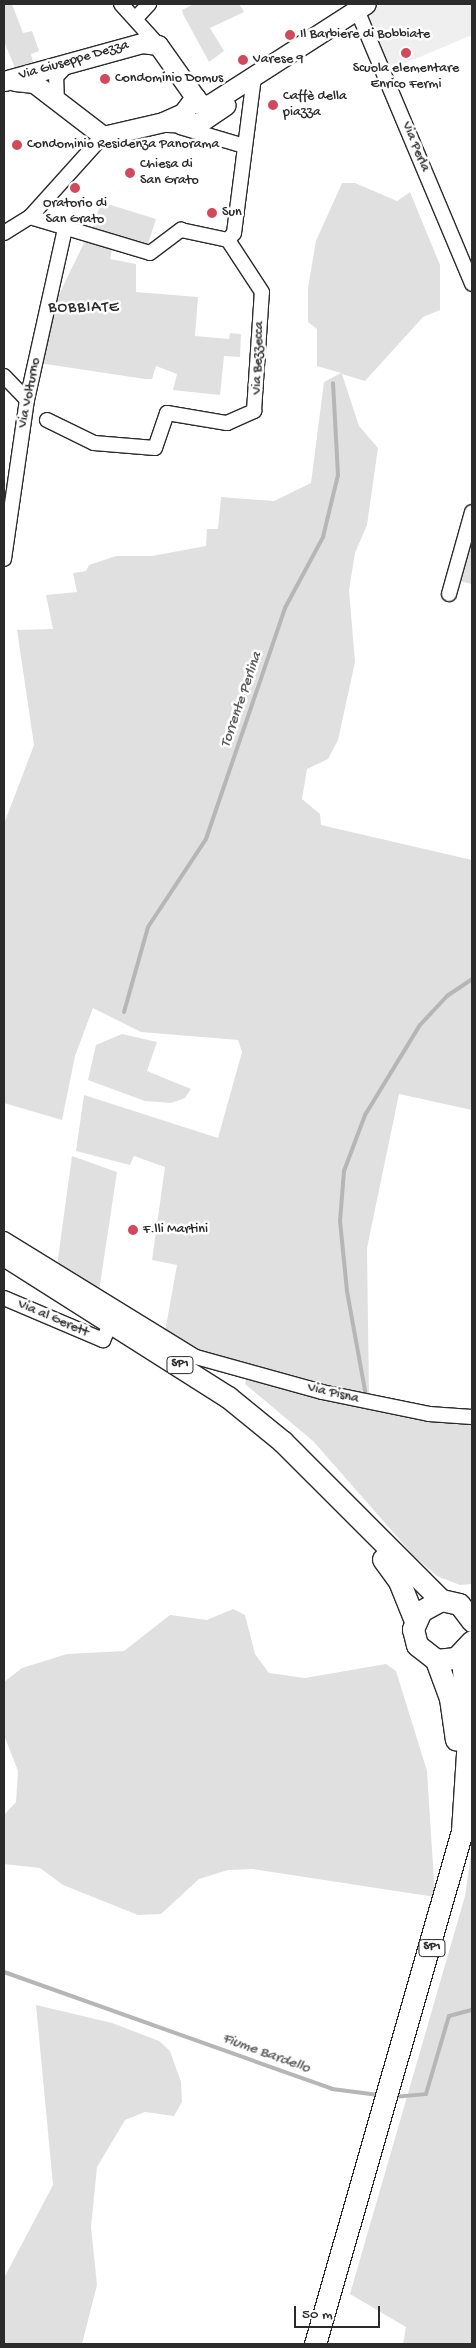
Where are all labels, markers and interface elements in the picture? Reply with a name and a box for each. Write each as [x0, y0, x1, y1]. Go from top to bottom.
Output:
place label: Il Barbiere di Bobbiate [300, 27, 430, 43]
marker: Il Barbiere di Bobbiate [284, 29, 296, 41]
street label: Via Giuseppe Dezza [17, 37, 131, 85]
marker: Scuola elementare Enrico Fermi [400, 47, 412, 59]
place label: Varese 9 [253, 52, 303, 68]
marker: Varese 9 [237, 54, 249, 66]
place label: Scuola elementare Enrico Fermi [353, 61, 459, 94]
place label: Condominio Domus [115, 71, 223, 87]
marker: Condominio Domus [99, 73, 111, 85]
place label: Caffè della piazza [283, 89, 347, 121]
marker: Caffè della piazza [267, 99, 279, 111]
street label: Via Perla [397, 119, 433, 175]
place label: Condominio Residenza Panorama [27, 137, 219, 153]
marker: Condominio Residenza Panorama [11, 139, 23, 151]
place label: Chiesa di San Grato [140, 157, 199, 190]
marker: Chiesa di San Grato [124, 167, 136, 179]
marker: Oratorio di San Grato [69, 182, 81, 194]
place label: Oratorio di San Grato [43, 196, 107, 228]
place label: Sun [222, 205, 242, 221]
marker: Sun [206, 207, 218, 219]
district label: BOBBIATE [47, 299, 121, 319]
street label: Via Bezzecca [249, 321, 269, 395]
street label: Via Volturno [15, 356, 45, 430]
water label: Torrente Perlina [217, 650, 267, 750]
place label: F.lli Martini [143, 1222, 208, 1238]
marker: F.lli Martini [127, 1224, 139, 1236]
street label: Via al Gerett [15, 1296, 91, 1342]
road number: SP1 [166, 1356, 194, 1374]
street label: Via Pisna [306, 1380, 360, 1408]
road number: SP1 [418, 1939, 446, 1958]
water label: Fiume Bardello [220, 2030, 312, 2078]
scale bar [296, 2296, 382, 2328]
text: 50 m [302, 2306, 333, 2324]

